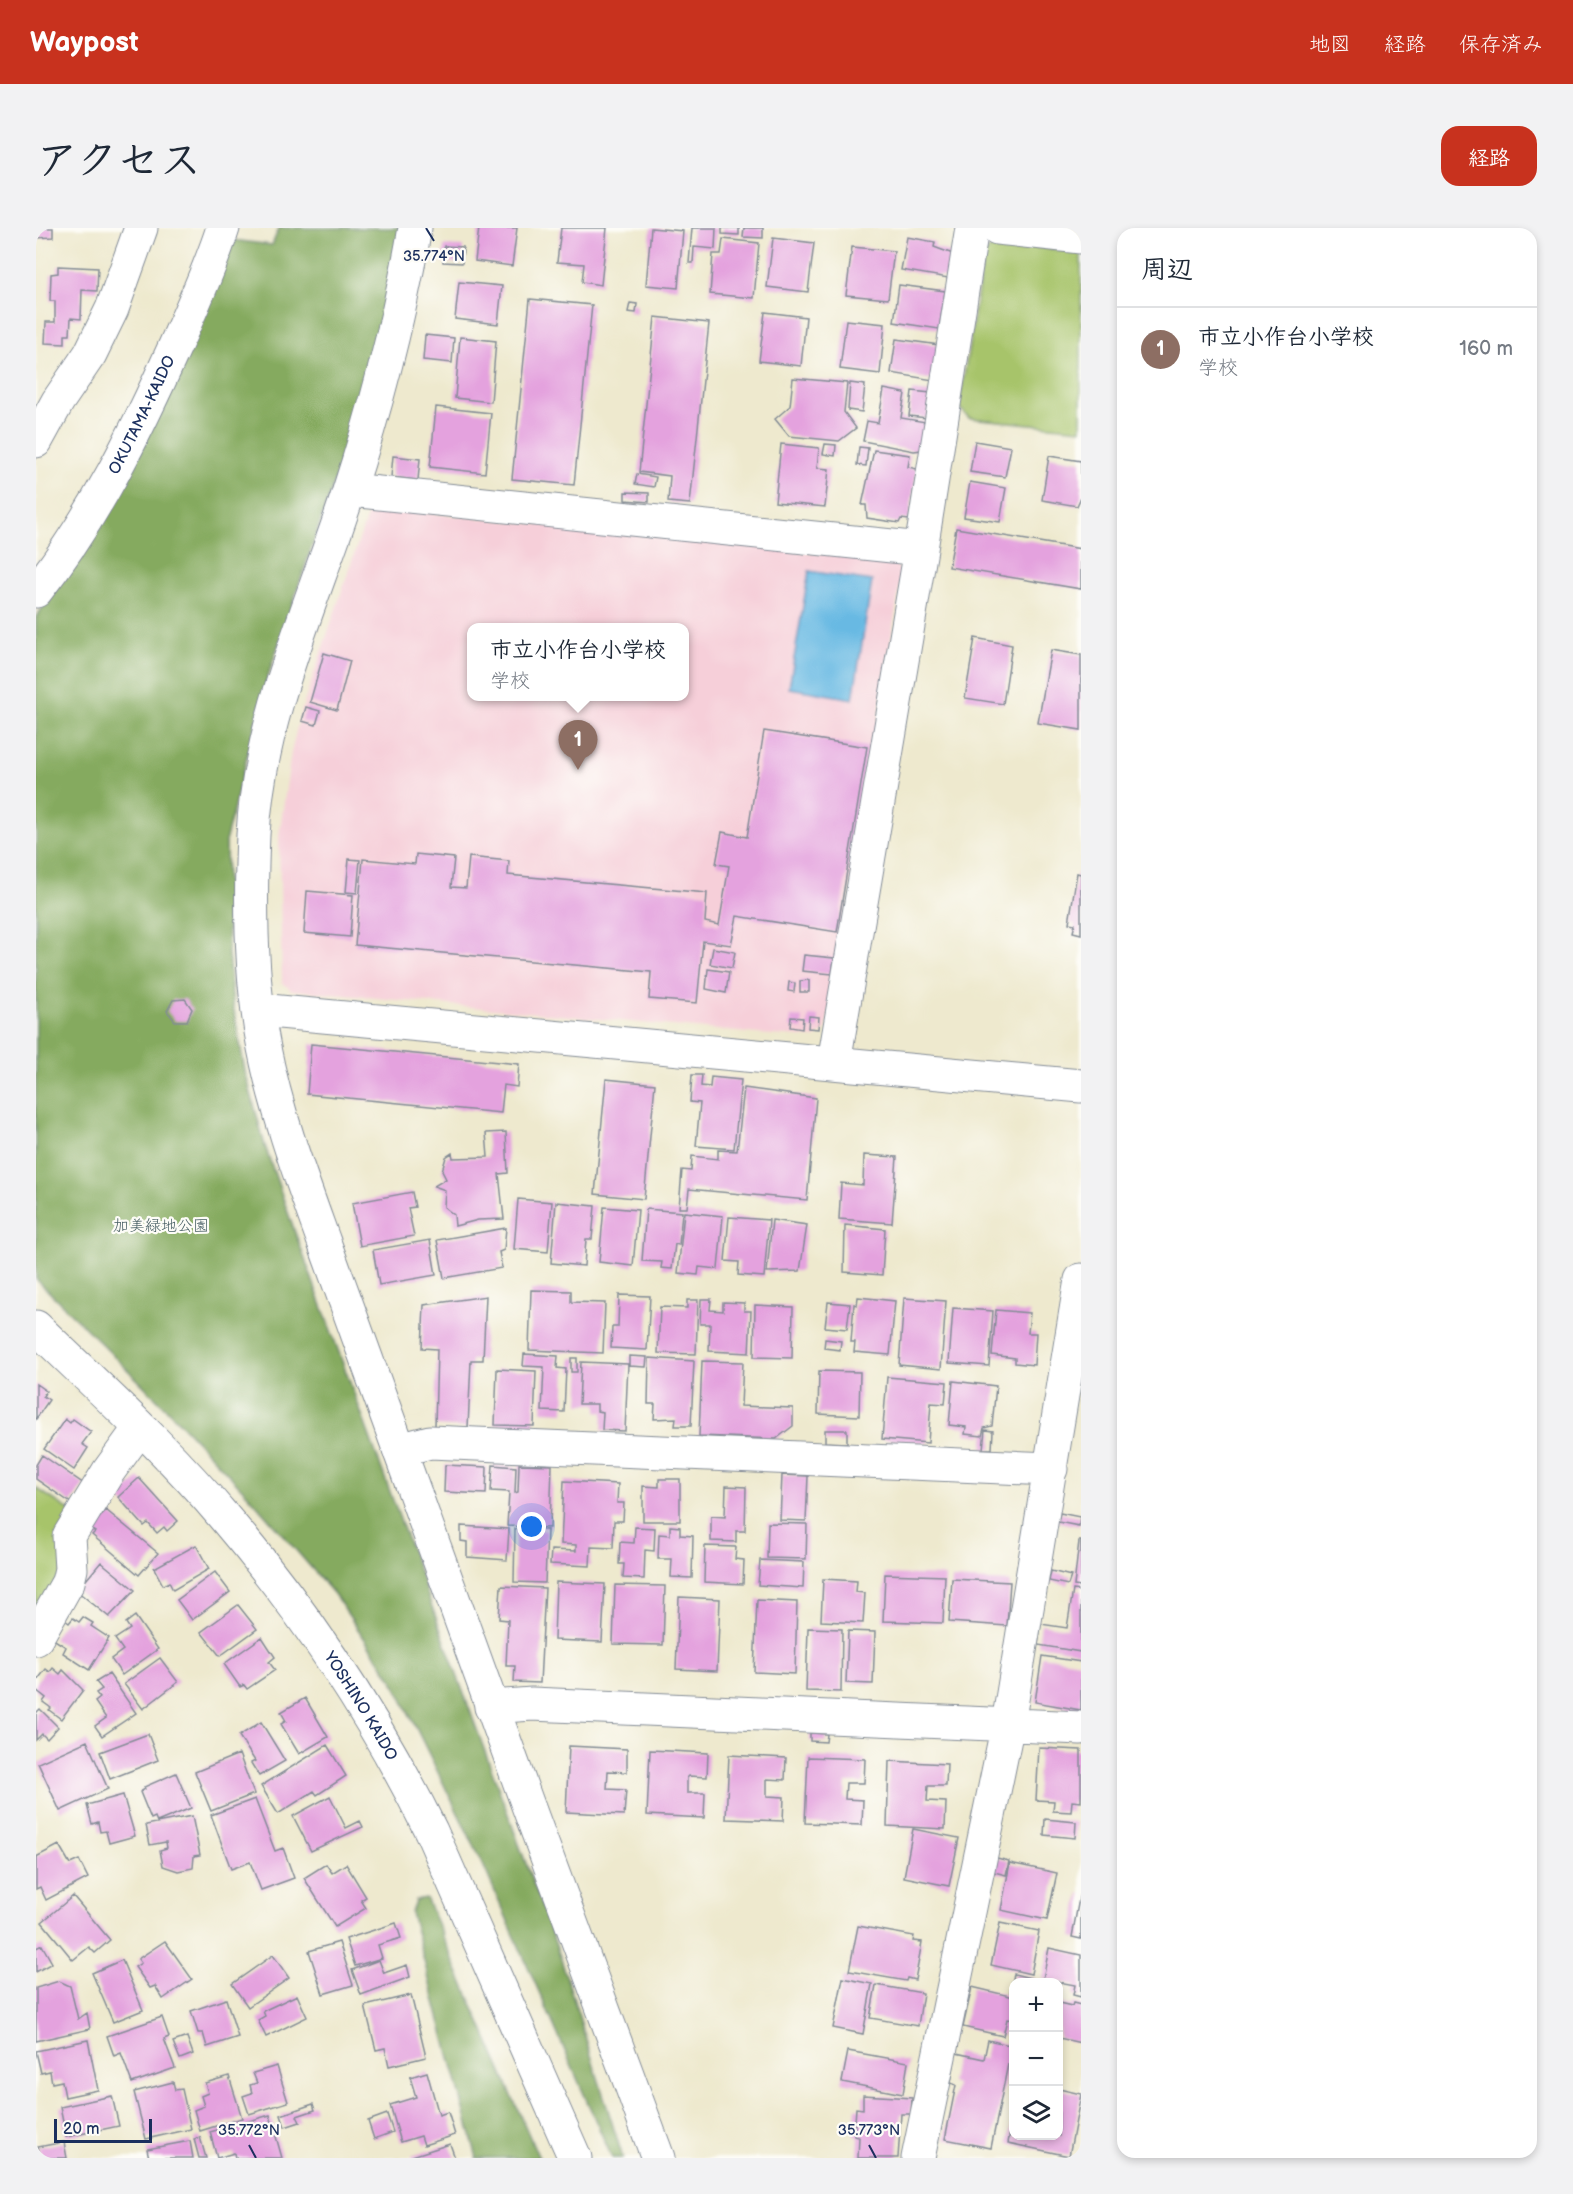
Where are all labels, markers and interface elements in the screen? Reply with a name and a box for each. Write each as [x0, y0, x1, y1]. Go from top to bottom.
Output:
text: Waypost [30, 26, 139, 59]
text: 地図 [1309, 32, 1351, 57]
text: 経路 [1384, 32, 1426, 57]
text: 保存済み [1459, 32, 1543, 57]
button: 経路 [1441, 126, 1537, 186]
text: アクセス [36, 136, 201, 187]
text: 35.774°N [403, 247, 465, 266]
text: 周辺 [1141, 255, 1193, 286]
text: 市立小作台小学校 [1198, 324, 1374, 351]
text: 1 [1156, 337, 1165, 361]
text: 160 m [1459, 337, 1513, 361]
street label: OKUTAMA-KAIDO [105, 352, 179, 478]
text: 学校 [1198, 356, 1238, 380]
popup [467, 623, 689, 701]
text: 市立小作台小学校 [490, 637, 666, 664]
text: 学校 [490, 669, 530, 693]
pin: 1 [558, 720, 598, 770]
park label: 加美緑地公園 [113, 1217, 209, 1236]
your location [517, 1512, 546, 1541]
street label: YOSHINO KAIDO [319, 1647, 401, 1764]
map controls [1009, 1978, 1063, 2140]
button: + [1009, 1978, 1063, 2032]
button: − [1009, 2032, 1063, 2086]
button: layers [1009, 2086, 1063, 2140]
scale bar [54, 2116, 152, 2144]
text: 20 m [63, 2120, 99, 2139]
text: 35.772°N [218, 2121, 280, 2140]
text: 35.773°N [838, 2121, 900, 2140]

